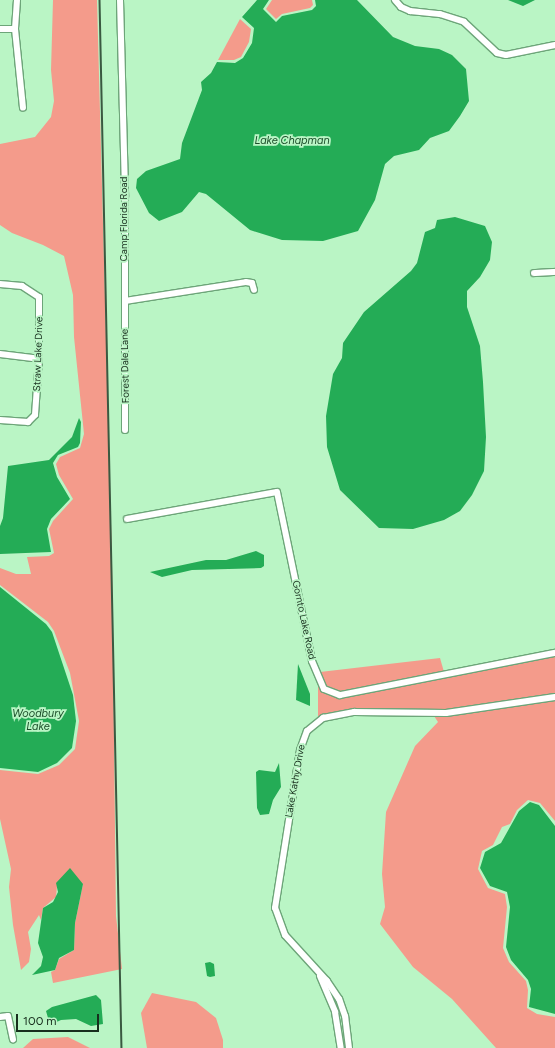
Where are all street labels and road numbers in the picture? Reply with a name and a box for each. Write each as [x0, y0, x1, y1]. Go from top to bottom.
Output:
street label: Camp Florida Road [118, 177, 130, 261]
street label: Straw Lake Drive [31, 316, 45, 392]
street label: Forest Dale Lane [118, 329, 132, 403]
street label: Gornto Lake Road [290, 579, 318, 661]
street label: Lake Kathy Drive [283, 743, 307, 819]

